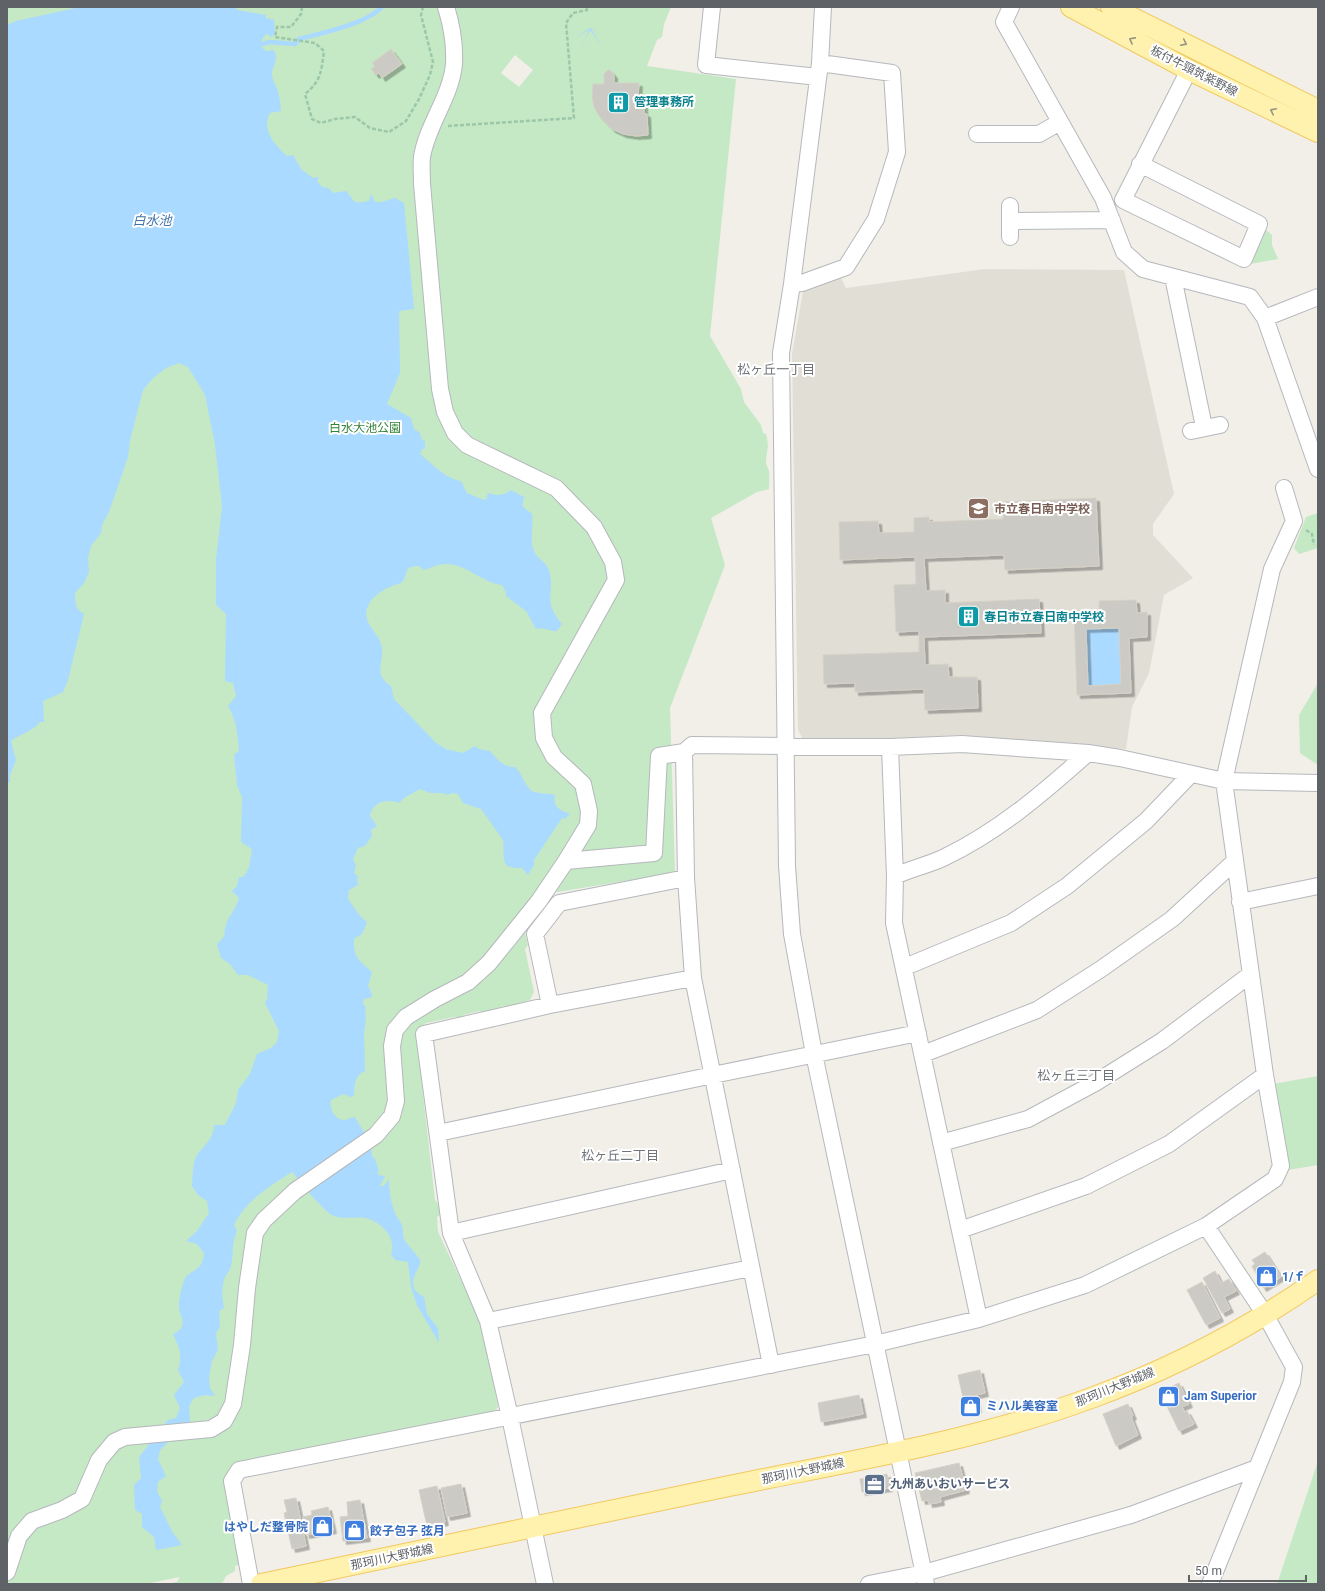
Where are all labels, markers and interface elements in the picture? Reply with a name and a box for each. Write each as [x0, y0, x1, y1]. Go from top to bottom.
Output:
one-way arrow [1129, 37, 1136, 44]
one-way arrow [1179, 38, 1187, 45]
street label: 板付牛頸筑紫野線 [1148, 43, 1240, 99]
building icon: 管理事務所 [606, 89, 632, 115]
place label: 管理事務所 [634, 95, 694, 109]
one-way arrow [1270, 108, 1278, 116]
water label: 白水池 [132, 213, 173, 228]
district label: 松ヶ丘一丁目 [737, 362, 815, 377]
park label: 白水大池公園 [329, 421, 401, 435]
school or university icon: 市立春日南中学校 [966, 496, 992, 522]
place label: 市立春日南中学校 [994, 502, 1090, 516]
building icon: 春日市立春日南中学校 [955, 604, 981, 630]
place label: 春日市立春日南中学校 [984, 610, 1104, 624]
district label: 松ヶ丘三丁目 [1037, 1068, 1115, 1083]
district label: 松ヶ丘二丁目 [581, 1148, 659, 1163]
shop icon: 1/ｆ [1254, 1264, 1280, 1290]
place label: 1/ｆ [1282, 1270, 1305, 1284]
street label: 那珂川大野城線 [1073, 1365, 1157, 1409]
shop icon: Jam Superior [1156, 1383, 1182, 1409]
place label: Jam Superior [1184, 1389, 1257, 1403]
shop icon: ミハル美容室 [957, 1393, 983, 1419]
place label: ミハル美容室 [986, 1399, 1058, 1413]
street label: 那珂川大野城線 [760, 1455, 846, 1487]
office icon: 九州あいおいサービス [862, 1471, 888, 1497]
place label: 九州あいおいサービス [890, 1477, 1010, 1491]
shop icon: はやしだ整骨院 [310, 1514, 336, 1540]
shop icon: 餃子包子 弦月 [341, 1518, 367, 1544]
place label: はやしだ整骨院 [224, 1520, 308, 1534]
place label: 餃子包子 弦月 [369, 1524, 445, 1538]
street label: 那珂川大野城線 [349, 1541, 435, 1573]
scale bar [1189, 1557, 1306, 1583]
text: 50 m [1195, 1564, 1222, 1578]

